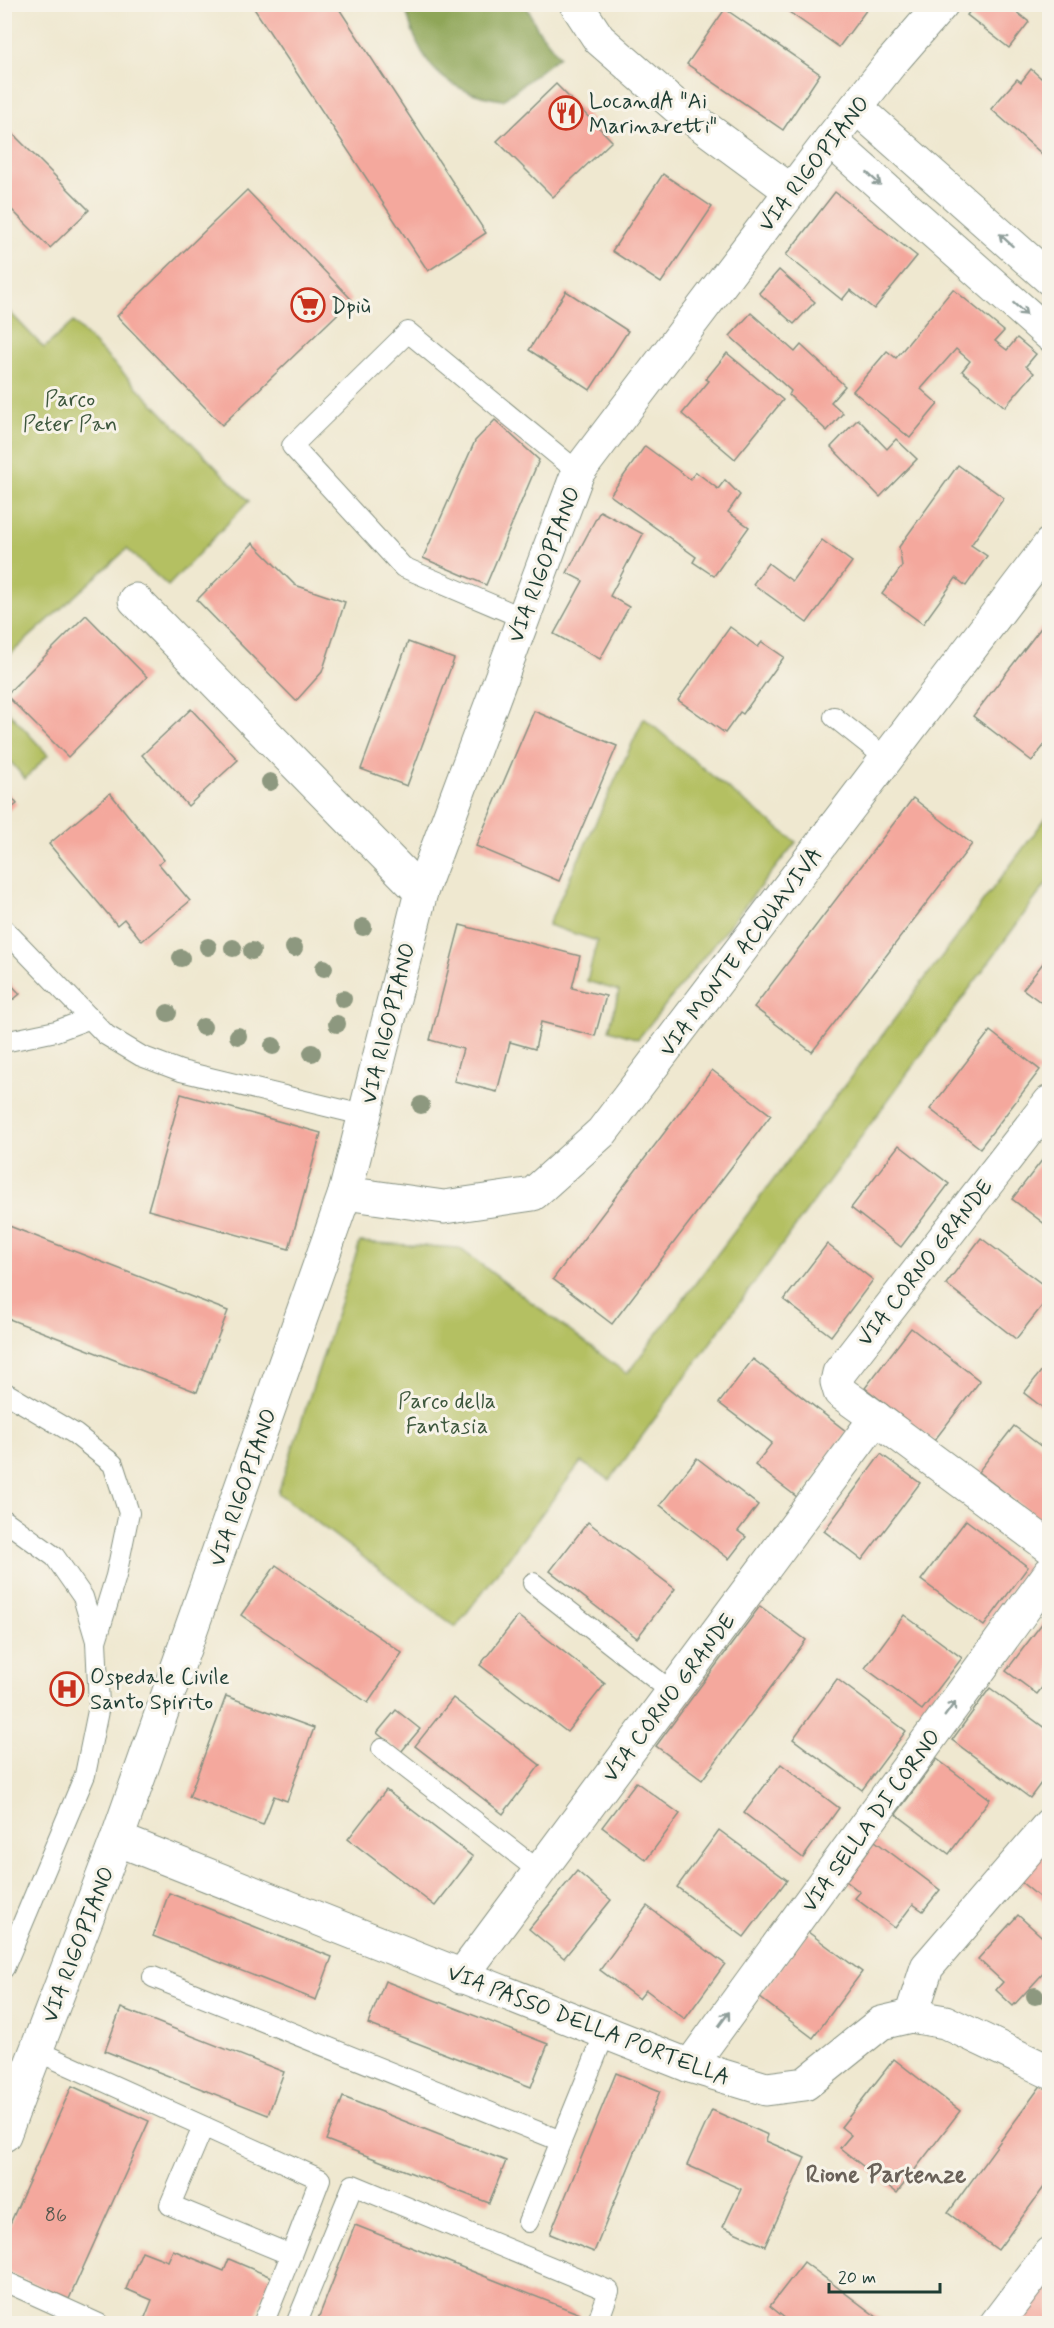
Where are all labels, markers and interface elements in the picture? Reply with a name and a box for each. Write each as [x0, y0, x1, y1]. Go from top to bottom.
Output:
place label: LocandA "Ai Marinaretti" [589, 88, 717, 141]
street label: VIA RIGOPIANO [753, 91, 876, 238]
restaurant icon: LocandA "Ai Marinaretti" [548, 95, 584, 131]
one-way arrow [866, 172, 881, 186]
one-way arrow [998, 234, 1014, 247]
supermarket icon: Dpiù [290, 287, 326, 323]
place label: Dpiù [331, 293, 371, 321]
one-way arrow [1012, 302, 1027, 316]
park label: Parco Peter Pan [23, 386, 117, 439]
street label: VIA RIGOPIANO [502, 483, 588, 647]
street label: VIA MONTE ACQUAVIVA [654, 842, 830, 1062]
street label: VIA RIGOPIANO [355, 940, 422, 1107]
street label: VIA CORNO GRANDE [852, 1174, 1000, 1352]
park label: Parco della Fantasia [398, 1388, 496, 1441]
street label: VIA RIGOPIANO [204, 1405, 284, 1570]
street label: VIA CORNO GRANDE [597, 1608, 743, 1788]
place label: Ospedale Civile Santo Spirito [90, 1664, 230, 1717]
hospital icon: Ospedale Civile Santo Spirito [49, 1671, 85, 1707]
one-way arrow [944, 1701, 956, 1717]
street label: VIA SELLA DI CORNO [796, 1724, 948, 1918]
street label: VIA RIGOPIANO [36, 1863, 122, 2027]
street label: VIA PASSO DELLA PORTELLA [443, 1959, 733, 2093]
one-way arrow [718, 2012, 730, 2028]
district label: Rione Partenze [806, 2160, 967, 2191]
house number: 86 [45, 2202, 67, 2229]
scale bar [829, 2256, 940, 2294]
text: 20 m [838, 2266, 876, 2290]

